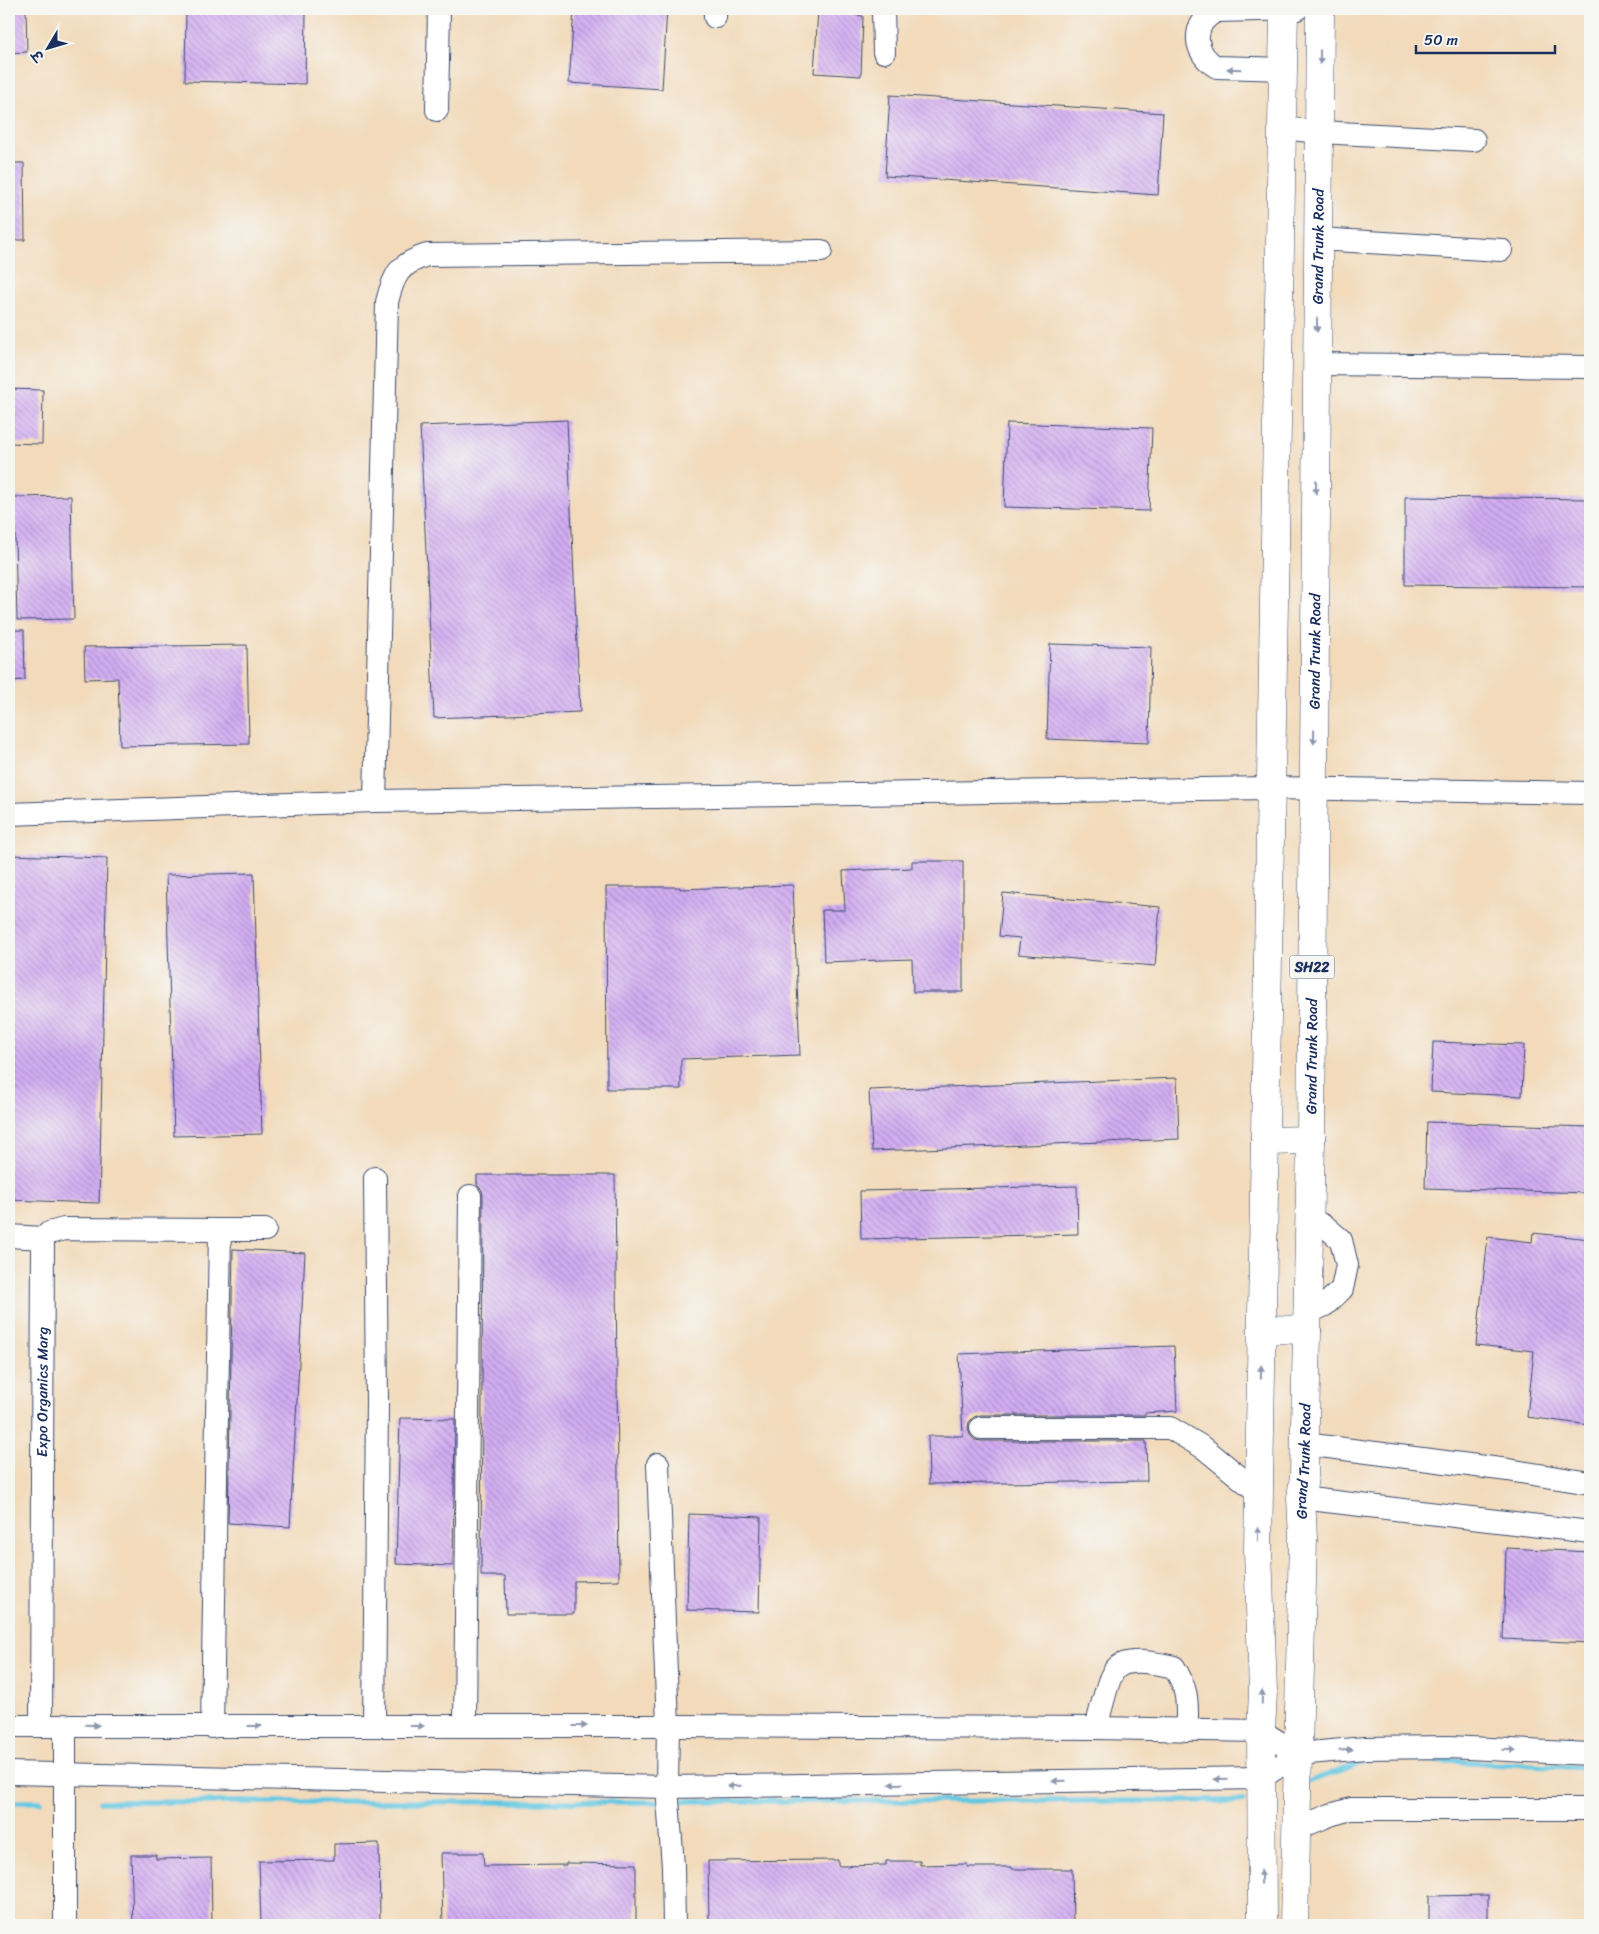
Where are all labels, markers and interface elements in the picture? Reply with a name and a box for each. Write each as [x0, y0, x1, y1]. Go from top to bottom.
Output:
north arrow [22, 22, 72, 72]
scale bar [1416, 22, 1555, 54]
text: 50 m [1424, 27, 1459, 53]
text: उ [24, 43, 52, 69]
one-way arrow [1316, 50, 1324, 66]
one-way arrow [1226, 64, 1242, 72]
street label: Grand Trunk Road [1305, 187, 1332, 304]
one-way arrow [1313, 317, 1321, 333]
one-way arrow [1312, 480, 1320, 496]
street label: Grand Trunk Road [1301, 592, 1328, 709]
one-way arrow [1309, 730, 1317, 746]
road number: SH22 [1290, 956, 1334, 979]
street label: Grand Trunk Road [1298, 997, 1325, 1114]
street label: Expo Organics Marg [29, 1327, 56, 1457]
one-way arrow [1257, 1363, 1265, 1379]
street label: Grand Trunk Road [1288, 1402, 1319, 1520]
one-way arrow [1255, 1526, 1263, 1542]
one-way arrow [1259, 1688, 1267, 1704]
one-way arrow [85, 1721, 101, 1729]
one-way arrow [247, 1722, 263, 1730]
one-way arrow [410, 1722, 426, 1730]
one-way arrow [572, 1722, 588, 1730]
one-way arrow [1339, 1745, 1355, 1753]
one-way arrow [1501, 1746, 1517, 1754]
one-way arrow [1213, 1775, 1229, 1783]
one-way arrow [1051, 1777, 1067, 1785]
one-way arrow [888, 1780, 904, 1788]
one-way arrow [726, 1782, 742, 1790]
one-way arrow [1257, 1868, 1265, 1884]

